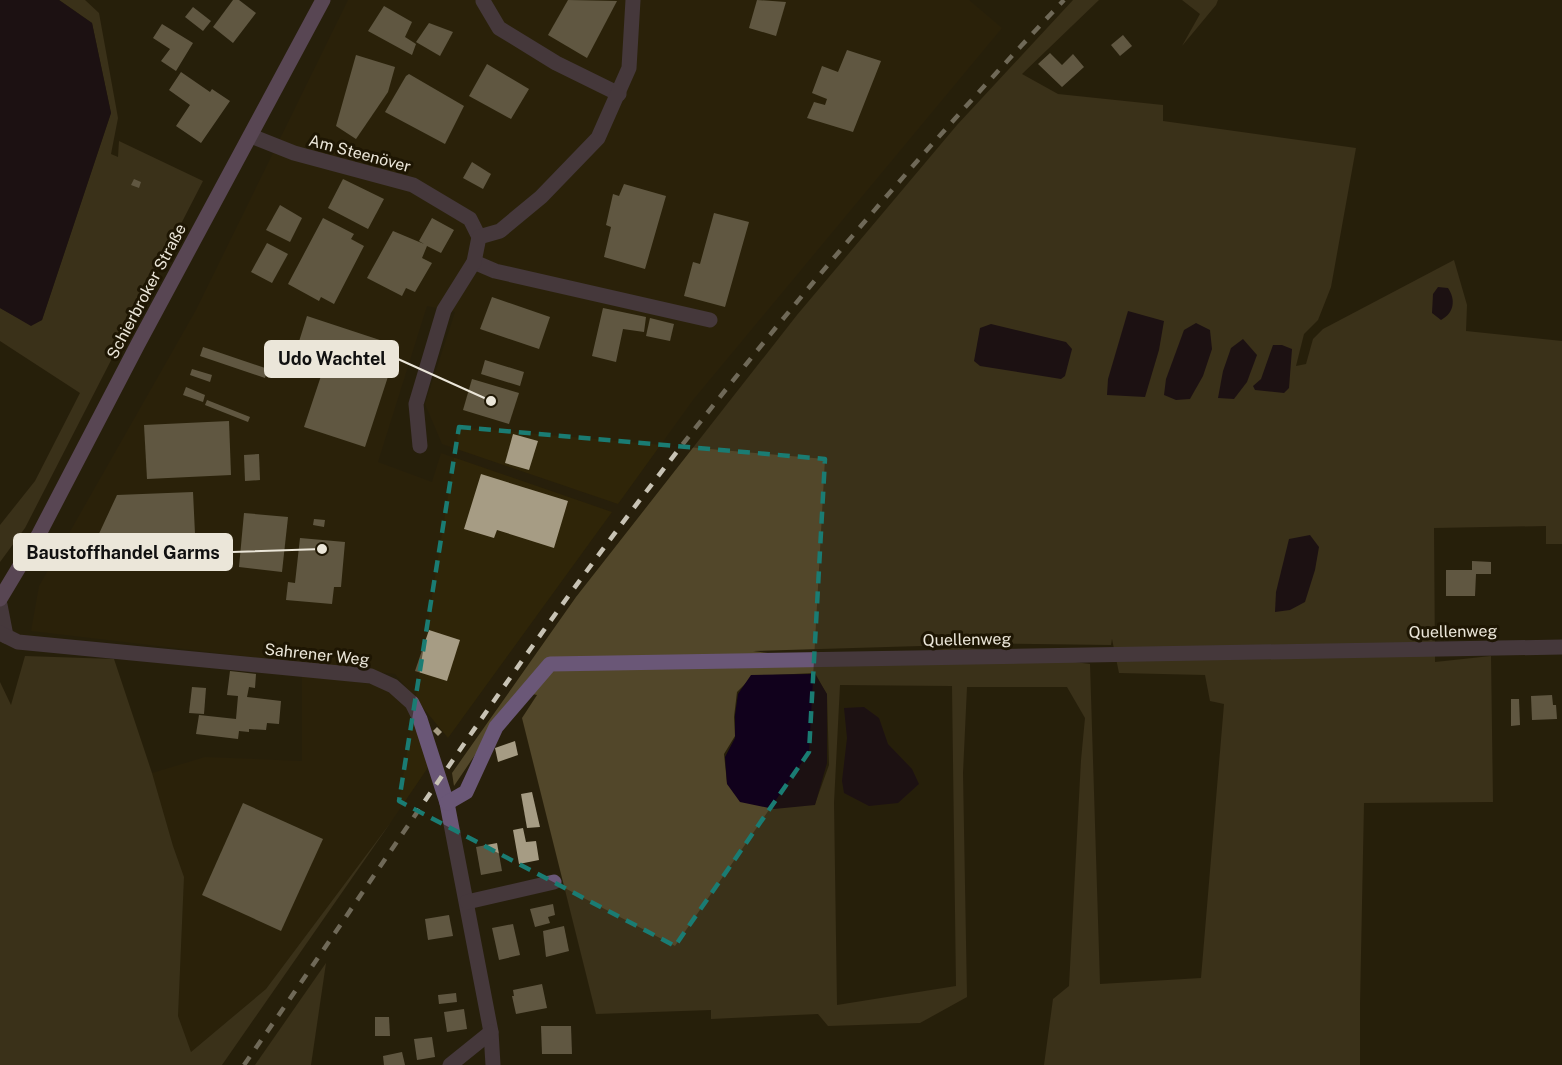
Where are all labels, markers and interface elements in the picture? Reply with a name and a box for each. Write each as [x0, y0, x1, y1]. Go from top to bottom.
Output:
street label: Am Steenöver [307, 131, 413, 176]
street label: Schierbroker Straße [103, 220, 190, 362]
callout: Udo Wachtel [265, 341, 398, 377]
text: Udo Wachtel [278, 348, 386, 369]
callout: Baustoffhandel Garms [14, 534, 232, 570]
text: Baustoffhandel Garms [26, 542, 220, 563]
street label: Quellenweg [1409, 621, 1498, 642]
street label: Quellenweg [923, 629, 1012, 650]
street label: Sahrener Weg [263, 640, 370, 669]

